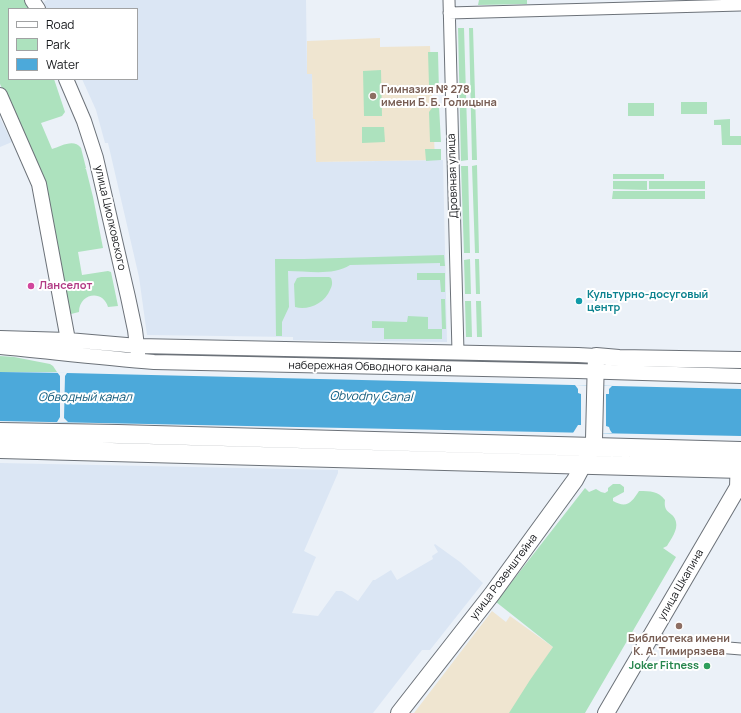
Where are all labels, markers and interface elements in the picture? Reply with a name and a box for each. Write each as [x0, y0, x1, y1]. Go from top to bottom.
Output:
legend [8, 8, 138, 80]
text: Road [46, 16, 74, 33]
text: Park [46, 36, 70, 53]
text: Water [46, 56, 79, 73]
place label: Гимназия № 278 имени Б. Б. Голицына [381, 83, 497, 109]
marker: Гимназия № 278 имени Б. Б. Голицына [368, 91, 378, 101]
street label: Дровяная улица [445, 133, 461, 219]
street label: улица Циолковского [91, 164, 129, 272]
place label: Ланселот [39, 279, 92, 293]
marker: Ланселот [26, 281, 36, 291]
place label: Культурно-досуговый центр [587, 288, 708, 314]
marker: Культурно-досуговый центр [574, 296, 584, 306]
street label: набережная Обводного канала [288, 359, 452, 375]
water label: Obvodny Canal [329, 389, 413, 405]
water label: Обводный канал [38, 391, 132, 405]
street label: улица Розенштейна [467, 531, 541, 623]
street label: улица Шкапина [655, 547, 707, 623]
marker: Библиотека имени К. А. Тимирязева [674, 621, 684, 631]
place label: Библиотека имени К. А. Тимирязева [628, 632, 730, 658]
place label: Joker Fitness [629, 659, 699, 673]
marker: Joker Fitness [702, 661, 712, 671]

